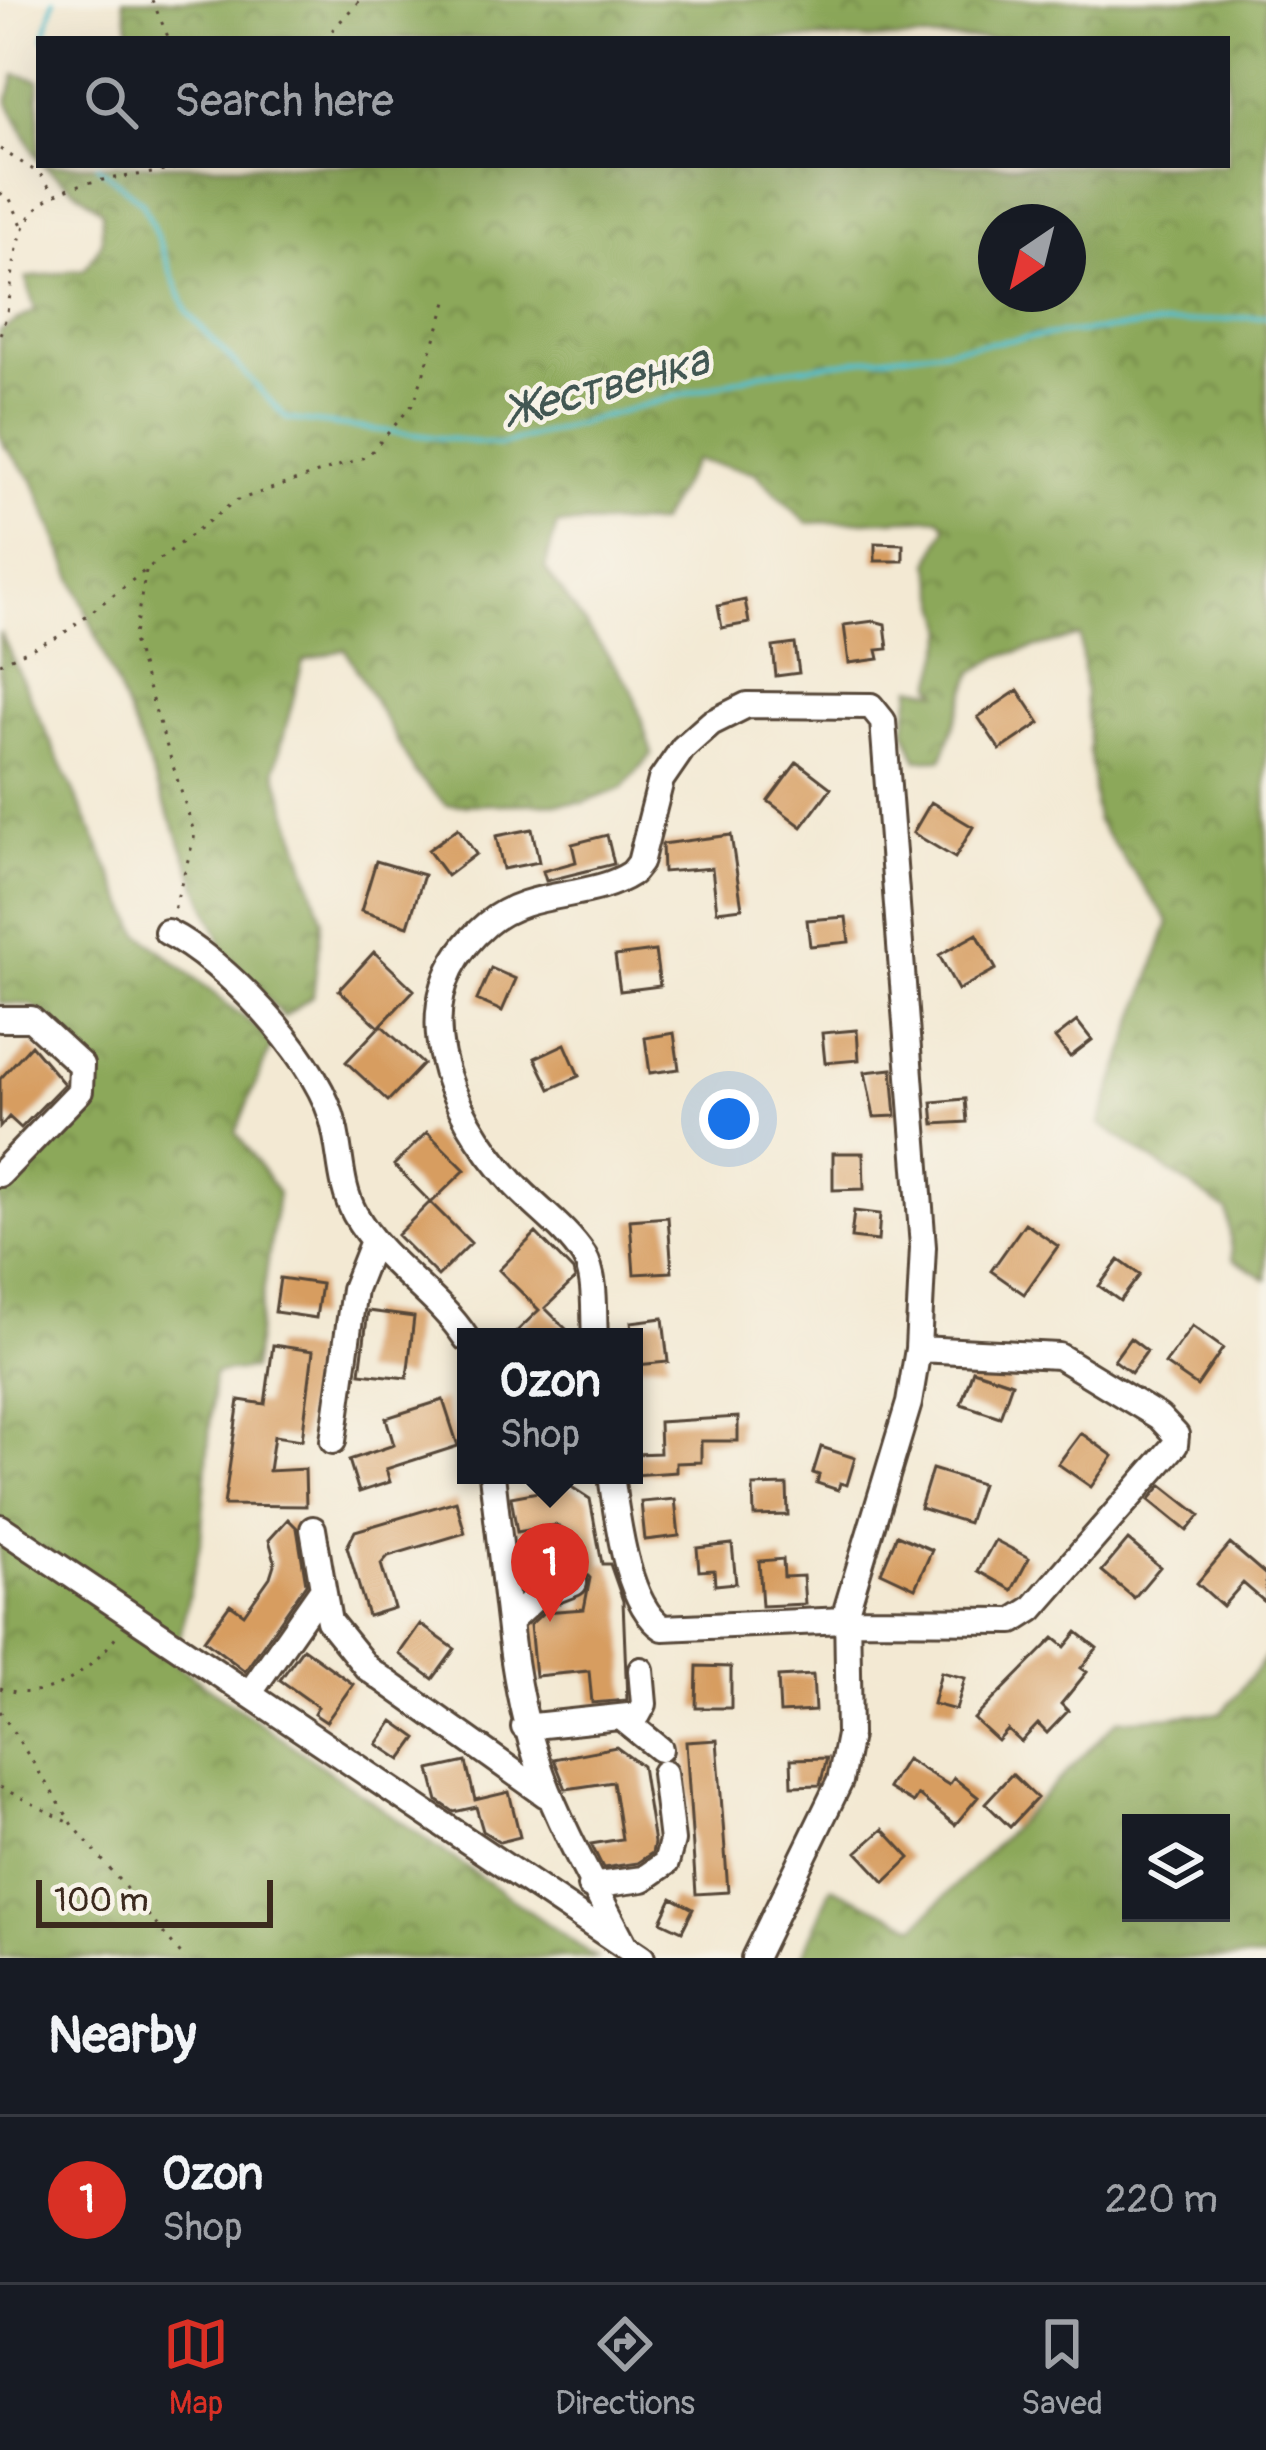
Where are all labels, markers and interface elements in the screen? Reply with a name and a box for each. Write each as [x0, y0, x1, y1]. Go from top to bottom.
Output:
search box [36, 36, 1230, 168]
icon: search [78, 69, 144, 135]
text: Search here [174, 74, 394, 130]
north arrow [978, 204, 1086, 312]
water label: Жественка [497, 332, 717, 441]
your location [699, 1089, 759, 1149]
popup [457, 1328, 643, 1484]
text: Ozon [499, 1354, 601, 1410]
text: Shop [499, 1410, 580, 1459]
pin: 1 [511, 1523, 589, 1622]
map controls [1122, 1814, 1230, 1922]
button: layers [1122, 1814, 1230, 1922]
scale bar [36, 1874, 273, 1927]
text: 100 m [54, 1880, 148, 1921]
text: Nearby [48, 2004, 196, 2068]
text: Ozon [162, 2147, 263, 2203]
text: 1 [79, 2175, 95, 2224]
text: 220 m [1105, 2175, 1218, 2224]
text: Shop [162, 2203, 243, 2252]
tab: Map [163, 2311, 229, 2424]
tab: Directions [555, 2311, 695, 2424]
tab: Saved [1021, 2311, 1103, 2424]

